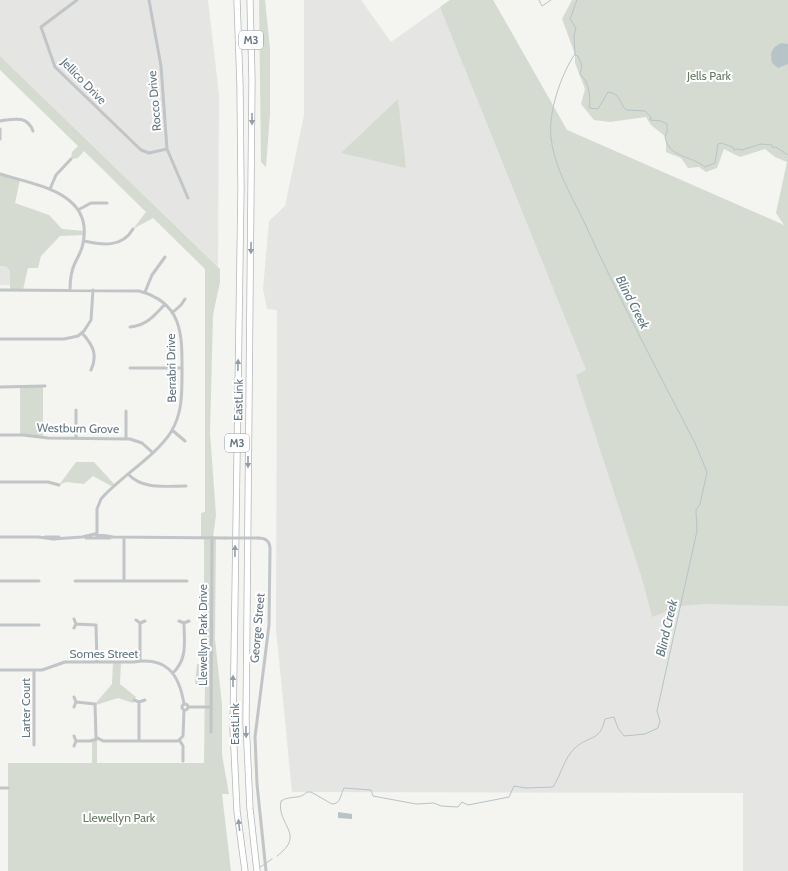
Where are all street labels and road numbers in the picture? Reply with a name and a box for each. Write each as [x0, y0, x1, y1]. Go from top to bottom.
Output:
road number: M3 [239, 31, 263, 49]
street label: Jellico Drive [57, 54, 110, 107]
street label: Rocco Drive [144, 70, 164, 132]
street label: Berrabri Drive [163, 333, 179, 403]
street label: EastLink [230, 378, 246, 421]
street label: Westburn Grove [37, 420, 119, 436]
road number: M3 [225, 434, 249, 452]
street label: Llewellyn Park Drive [195, 584, 210, 686]
street label: George Street [246, 592, 268, 664]
street label: Somes Street [70, 646, 138, 661]
street label: Larter Court [18, 678, 33, 738]
street label: EastLink [227, 702, 242, 745]

